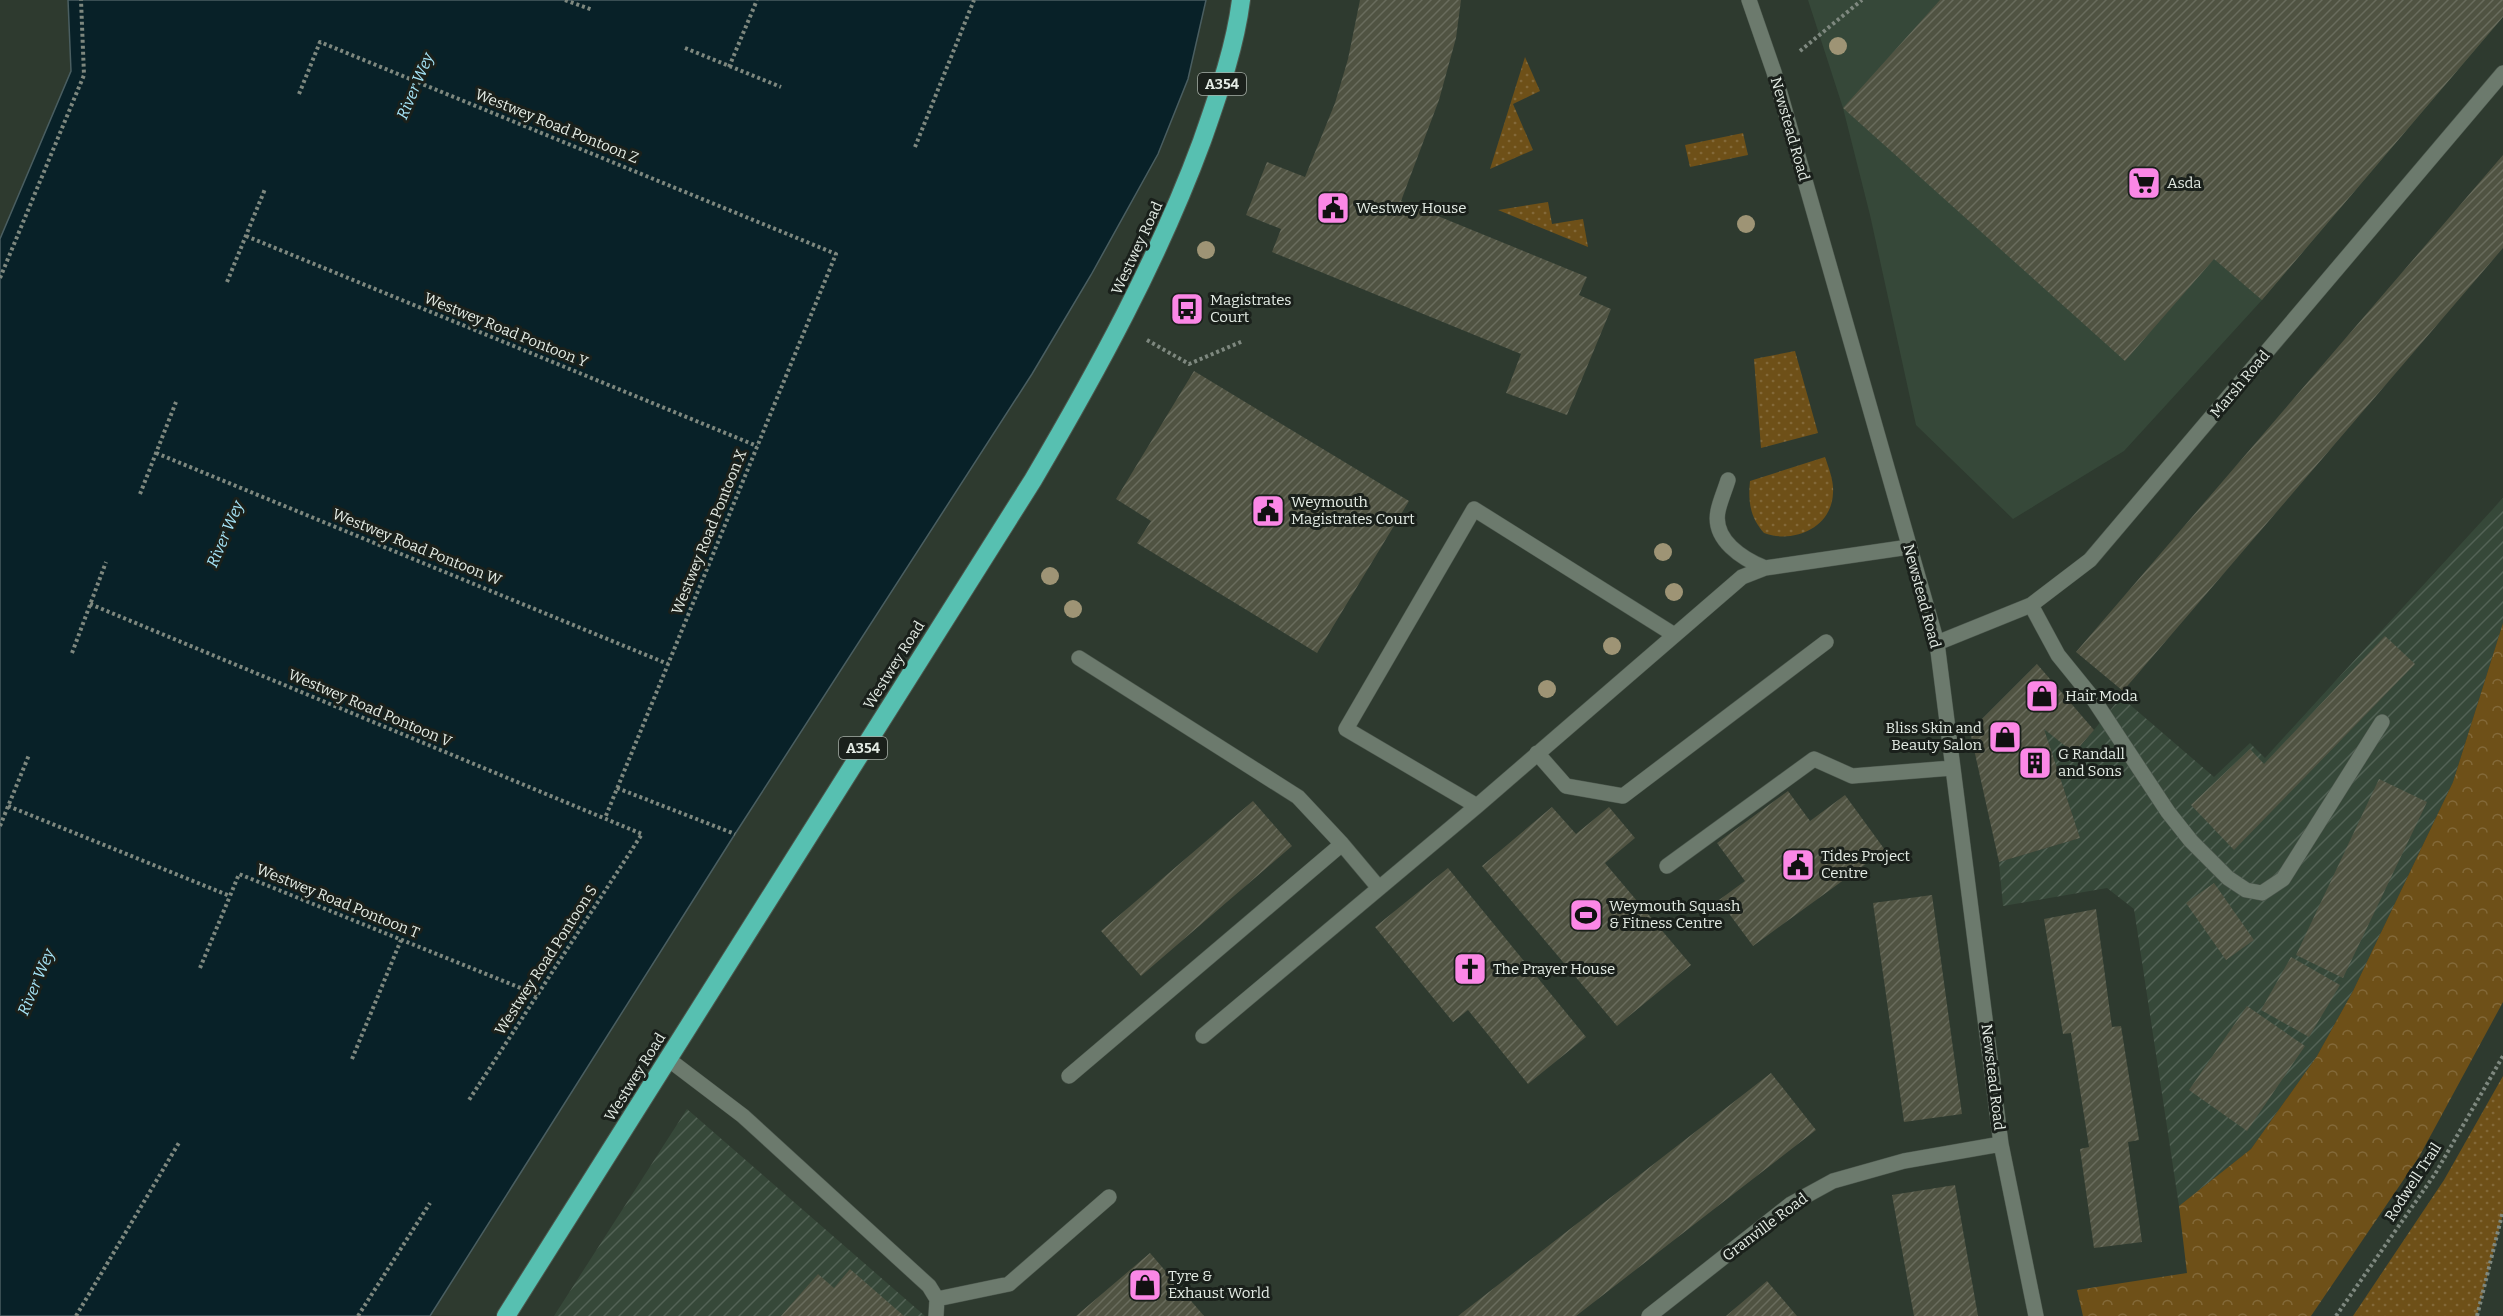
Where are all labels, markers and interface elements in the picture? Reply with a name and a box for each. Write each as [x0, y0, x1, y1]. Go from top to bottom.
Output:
water label: River Wey [393, 49, 438, 122]
road number: A354 [1198, 73, 1246, 95]
street label: Newstead Road [1767, 75, 1813, 183]
street label: Westwey Road Pontoon Z [473, 85, 641, 167]
supermarket icon: Asda [2126, 165, 2162, 201]
place label: Asda [2167, 174, 2201, 192]
public building icon: Westwey House [1315, 190, 1351, 226]
street label: Westwey Road [1108, 198, 1166, 297]
place label: Westwey House [1356, 199, 1466, 217]
street label: Westwey Road Pontoon Y [421, 289, 591, 371]
bus stop icon: Magistrates Court [1169, 291, 1205, 327]
place label: Magistrates Court [1210, 291, 1292, 326]
street label: Marsh Road [2207, 347, 2273, 421]
street label: Westwey Road Pontoon X [668, 447, 751, 617]
public building icon: Weymouth Magistrates Court [1250, 493, 1286, 529]
place label: Weymouth Magistrates Court [1291, 493, 1415, 528]
water label: River Wey [203, 497, 248, 570]
street label: Westwey Road Pontoon W [330, 505, 505, 589]
street label: Newstead Road [1899, 542, 1945, 650]
street label: Westwey Road [860, 617, 928, 712]
street label: Westwey Road Pontoon V [286, 665, 455, 751]
shop icon: Hair Moda [2024, 678, 2060, 714]
place label: Hair Moda [2065, 687, 2138, 705]
place label: Bliss Skin and Beauty Salon [1886, 719, 1983, 754]
shop icon: Bliss Skin and Beauty Salon [1987, 719, 2023, 755]
road number: A354 [839, 737, 887, 759]
building icon: G Randall and Sons [2017, 745, 2053, 781]
place label: G Randall and Sons [2058, 745, 2125, 780]
public building icon: Tides Project Centre [1780, 847, 1816, 883]
place label: Tides Project Centre [1821, 847, 1911, 882]
street label: Westwey Road Pontoon T [254, 860, 422, 942]
street label: Westwey Road Pontoon S [491, 882, 601, 1038]
sports icon: Weymouth Squash & Fitness Centre [1568, 897, 1604, 933]
place label: Weymouth Squash & Fitness Centre [1609, 897, 1741, 932]
water label: River Wey [14, 945, 59, 1018]
church icon: The Prayer House [1452, 951, 1488, 987]
place label: The Prayer House [1493, 960, 1615, 978]
street label: Newstead Road [1978, 1023, 2008, 1131]
street label: Westwey Road [601, 1029, 669, 1124]
street label: Rodwell Trail [2381, 1139, 2445, 1225]
street label: Granville Road [1719, 1189, 1811, 1265]
shop icon: Tyre & Exhaust World [1127, 1267, 1163, 1303]
place label: Tyre & Exhaust World [1168, 1267, 1270, 1302]

